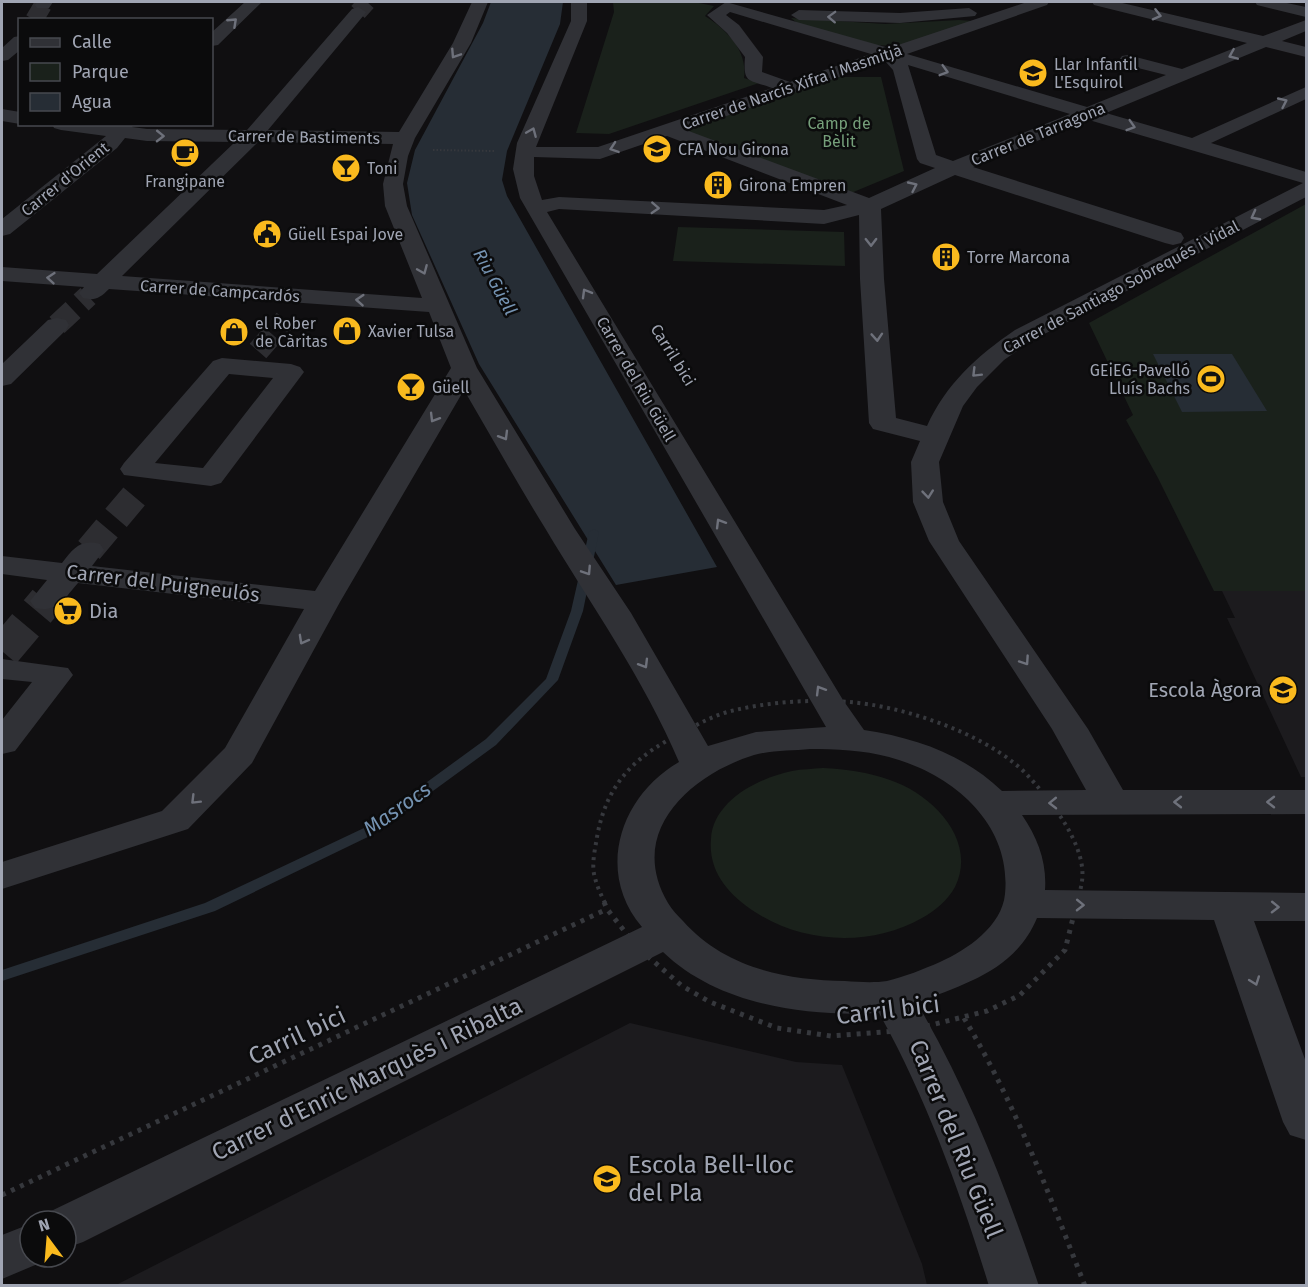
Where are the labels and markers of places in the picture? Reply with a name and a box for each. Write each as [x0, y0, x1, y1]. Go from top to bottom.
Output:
place label: Llar Infantil L'Esquirol [1054, 55, 1138, 92]
school or university icon: Llar Infantil L'Esquirol [1017, 57, 1049, 89]
school or university icon: CFA Nou Girona [641, 133, 673, 165]
cafe icon: Frangipane [169, 137, 201, 169]
place label: CFA Nou Girona [678, 140, 789, 159]
bar icon: Toni [330, 152, 362, 184]
place label: Toni [367, 159, 398, 178]
building icon: Girona Empren [702, 169, 734, 201]
place label: Frangipane [145, 172, 225, 191]
place label: Girona Empren [739, 176, 846, 195]
public building icon: Güell Espai Jove [251, 218, 283, 250]
place label: Güell Espai Jove [288, 225, 403, 244]
building icon: Torre Marcona [930, 241, 962, 273]
place label: Torre Marcona [967, 248, 1070, 267]
place label: el Rober de Càritas [255, 314, 327, 351]
shop icon: Xavier Tulsa [331, 315, 363, 347]
shop icon: el Rober de Càritas [218, 316, 250, 348]
place label: Xavier Tulsa [368, 322, 454, 341]
place label: GEiEG-Pavelló Lluís Bachs [1090, 361, 1190, 398]
sports icon: GEiEG-Pavelló Lluís Bachs [1195, 363, 1227, 395]
bar icon: Güell [395, 371, 427, 403]
place label: Güell [432, 378, 470, 397]
supermarket icon: Dia [52, 595, 84, 627]
place label: Dia [89, 599, 118, 623]
school or university icon: Escola Àgora [1267, 674, 1299, 706]
place label: Escola Àgora [1148, 678, 1262, 702]
place label: Escola Bell-lloc del Pla [628, 1151, 794, 1207]
school or university icon: Escola Bell-lloc del Pla [591, 1163, 623, 1195]

